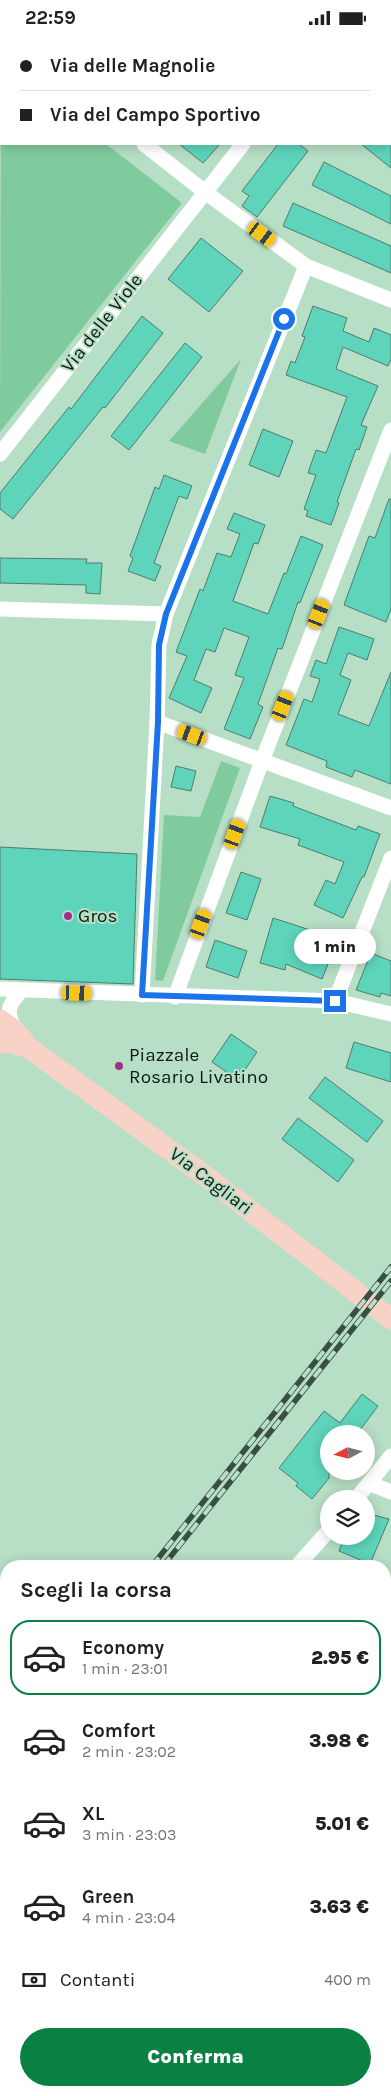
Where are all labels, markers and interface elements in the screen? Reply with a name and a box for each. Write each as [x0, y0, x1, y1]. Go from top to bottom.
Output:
text: 22:59 [25, 7, 76, 29]
text: Via delle Magnolie [50, 55, 215, 77]
text: Via del Campo Sportivo [50, 104, 261, 126]
car [245, 219, 278, 249]
street label: Via delle Viole [57, 269, 147, 377]
route start [273, 308, 295, 330]
car [306, 597, 331, 631]
car [270, 689, 295, 723]
car [175, 723, 208, 747]
car [222, 817, 247, 851]
place label: Gros [78, 905, 117, 927]
car [188, 907, 213, 941]
marker: Gros [62, 910, 74, 922]
callout: 1 min [294, 929, 376, 963]
text: 1 min [314, 937, 356, 956]
car [61, 985, 92, 1001]
route end [324, 990, 346, 1012]
place label: Piazzale Rosario Livatino [129, 1044, 268, 1088]
marker: Piazzale Rosario Livatino [113, 1060, 125, 1072]
street label: Via Cagliari [165, 1143, 257, 1219]
north arrow [320, 1425, 375, 1480]
map controls [320, 1425, 375, 1545]
button: layers [320, 1490, 375, 1545]
text: Scegli la corsa [20, 1577, 172, 1603]
icon: car [22, 1635, 67, 1680]
text: Economy [82, 1637, 164, 1659]
text: 2.95 € [311, 1647, 369, 1669]
text: 1 min · 23:01 [82, 1659, 168, 1678]
icon: car [22, 1718, 67, 1763]
text: Comfort [82, 1720, 156, 1742]
text: 3.98 € [309, 1730, 369, 1752]
text: 2 min · 23:02 [82, 1742, 176, 1761]
icon: car [22, 1801, 67, 1846]
text: XL [82, 1803, 104, 1825]
text: 5.01 € [315, 1813, 369, 1835]
text: 3 min · 23:03 [82, 1825, 176, 1844]
icon: car [22, 1884, 67, 1929]
text: Green [82, 1886, 134, 1908]
text: 3.63 € [310, 1896, 369, 1918]
text: 4 min · 23:04 [82, 1908, 175, 1927]
icon: cash [20, 1966, 48, 1994]
text: Contanti [60, 1969, 135, 1991]
text: 400 m [324, 1970, 371, 1989]
button: Conferma [20, 2028, 371, 2086]

